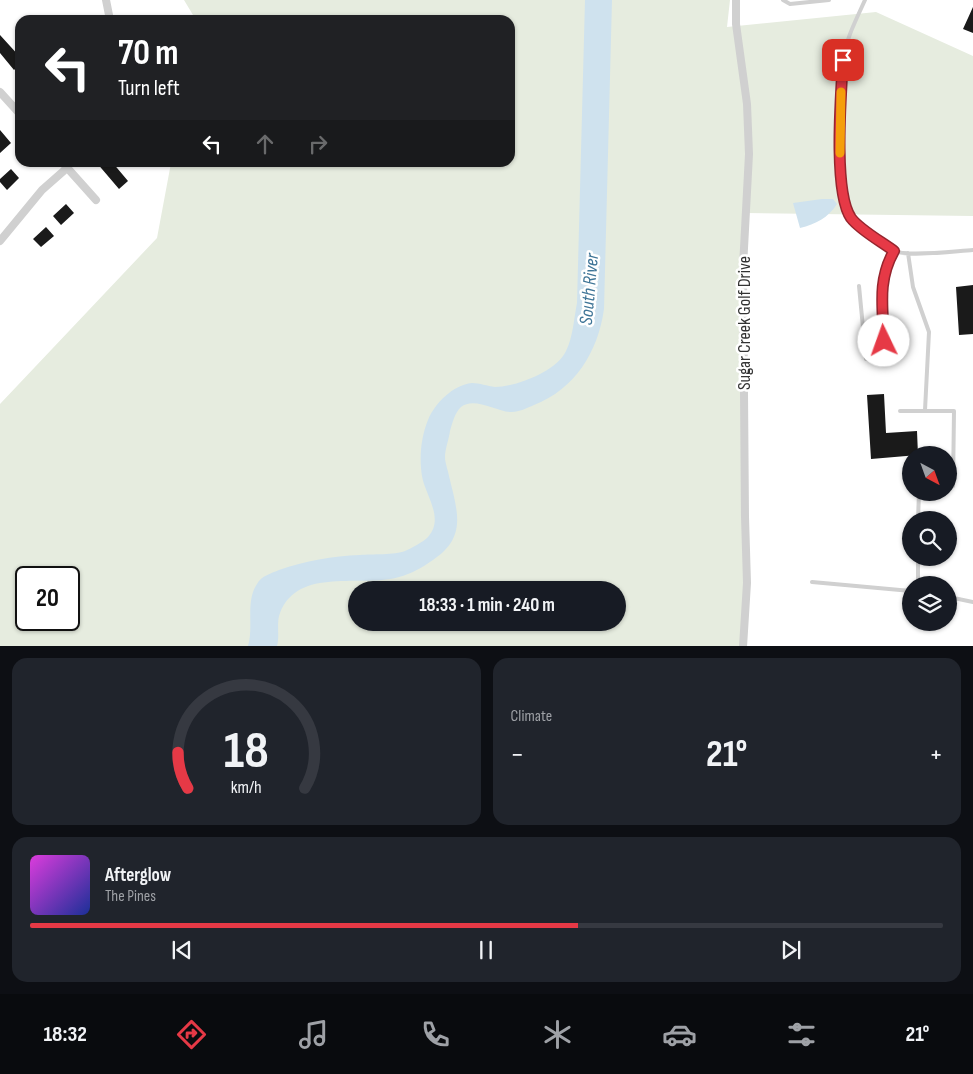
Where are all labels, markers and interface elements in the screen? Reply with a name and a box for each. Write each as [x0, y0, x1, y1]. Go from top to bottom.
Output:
text: 70 m [118, 32, 178, 75]
icon: left [35, 35, 100, 100]
pin [822, 39, 864, 81]
icon: arrive [829, 46, 857, 74]
text: Turn left [118, 75, 180, 102]
icon: left [198, 130, 226, 158]
icon: ahead [251, 130, 279, 158]
icon: right [304, 130, 332, 158]
water label: South River [575, 252, 604, 326]
street label: Sugar Creek Golf Drive [734, 256, 755, 390]
position arrow [857, 314, 909, 366]
north arrow [902, 446, 958, 501]
map controls [902, 446, 957, 631]
button: search [902, 511, 957, 566]
speed limit sign: 20 [15, 566, 80, 631]
button: layers [902, 576, 957, 631]
text: 18:33 · 1 min · 240 m [419, 594, 555, 617]
text: Climate [511, 707, 552, 726]
text: 18 [224, 720, 269, 783]
text: 21° [706, 732, 747, 777]
text: − [511, 738, 524, 771]
text: + [929, 738, 943, 771]
text: km/h [231, 777, 262, 798]
text: Afterglow [105, 864, 171, 887]
text: The Pines [105, 887, 156, 906]
icon: previous [168, 936, 196, 964]
icon: pause [472, 936, 500, 964]
icon: next [777, 936, 805, 964]
icon: directions [174, 1017, 209, 1052]
icon: music [296, 1017, 331, 1052]
icon: phone [418, 1017, 453, 1052]
icon: climate [540, 1017, 575, 1052]
icon: car [662, 1017, 697, 1052]
icon: filters [784, 1017, 819, 1052]
text: 18:32 [43, 1021, 87, 1048]
text: 21° [906, 1021, 929, 1048]

